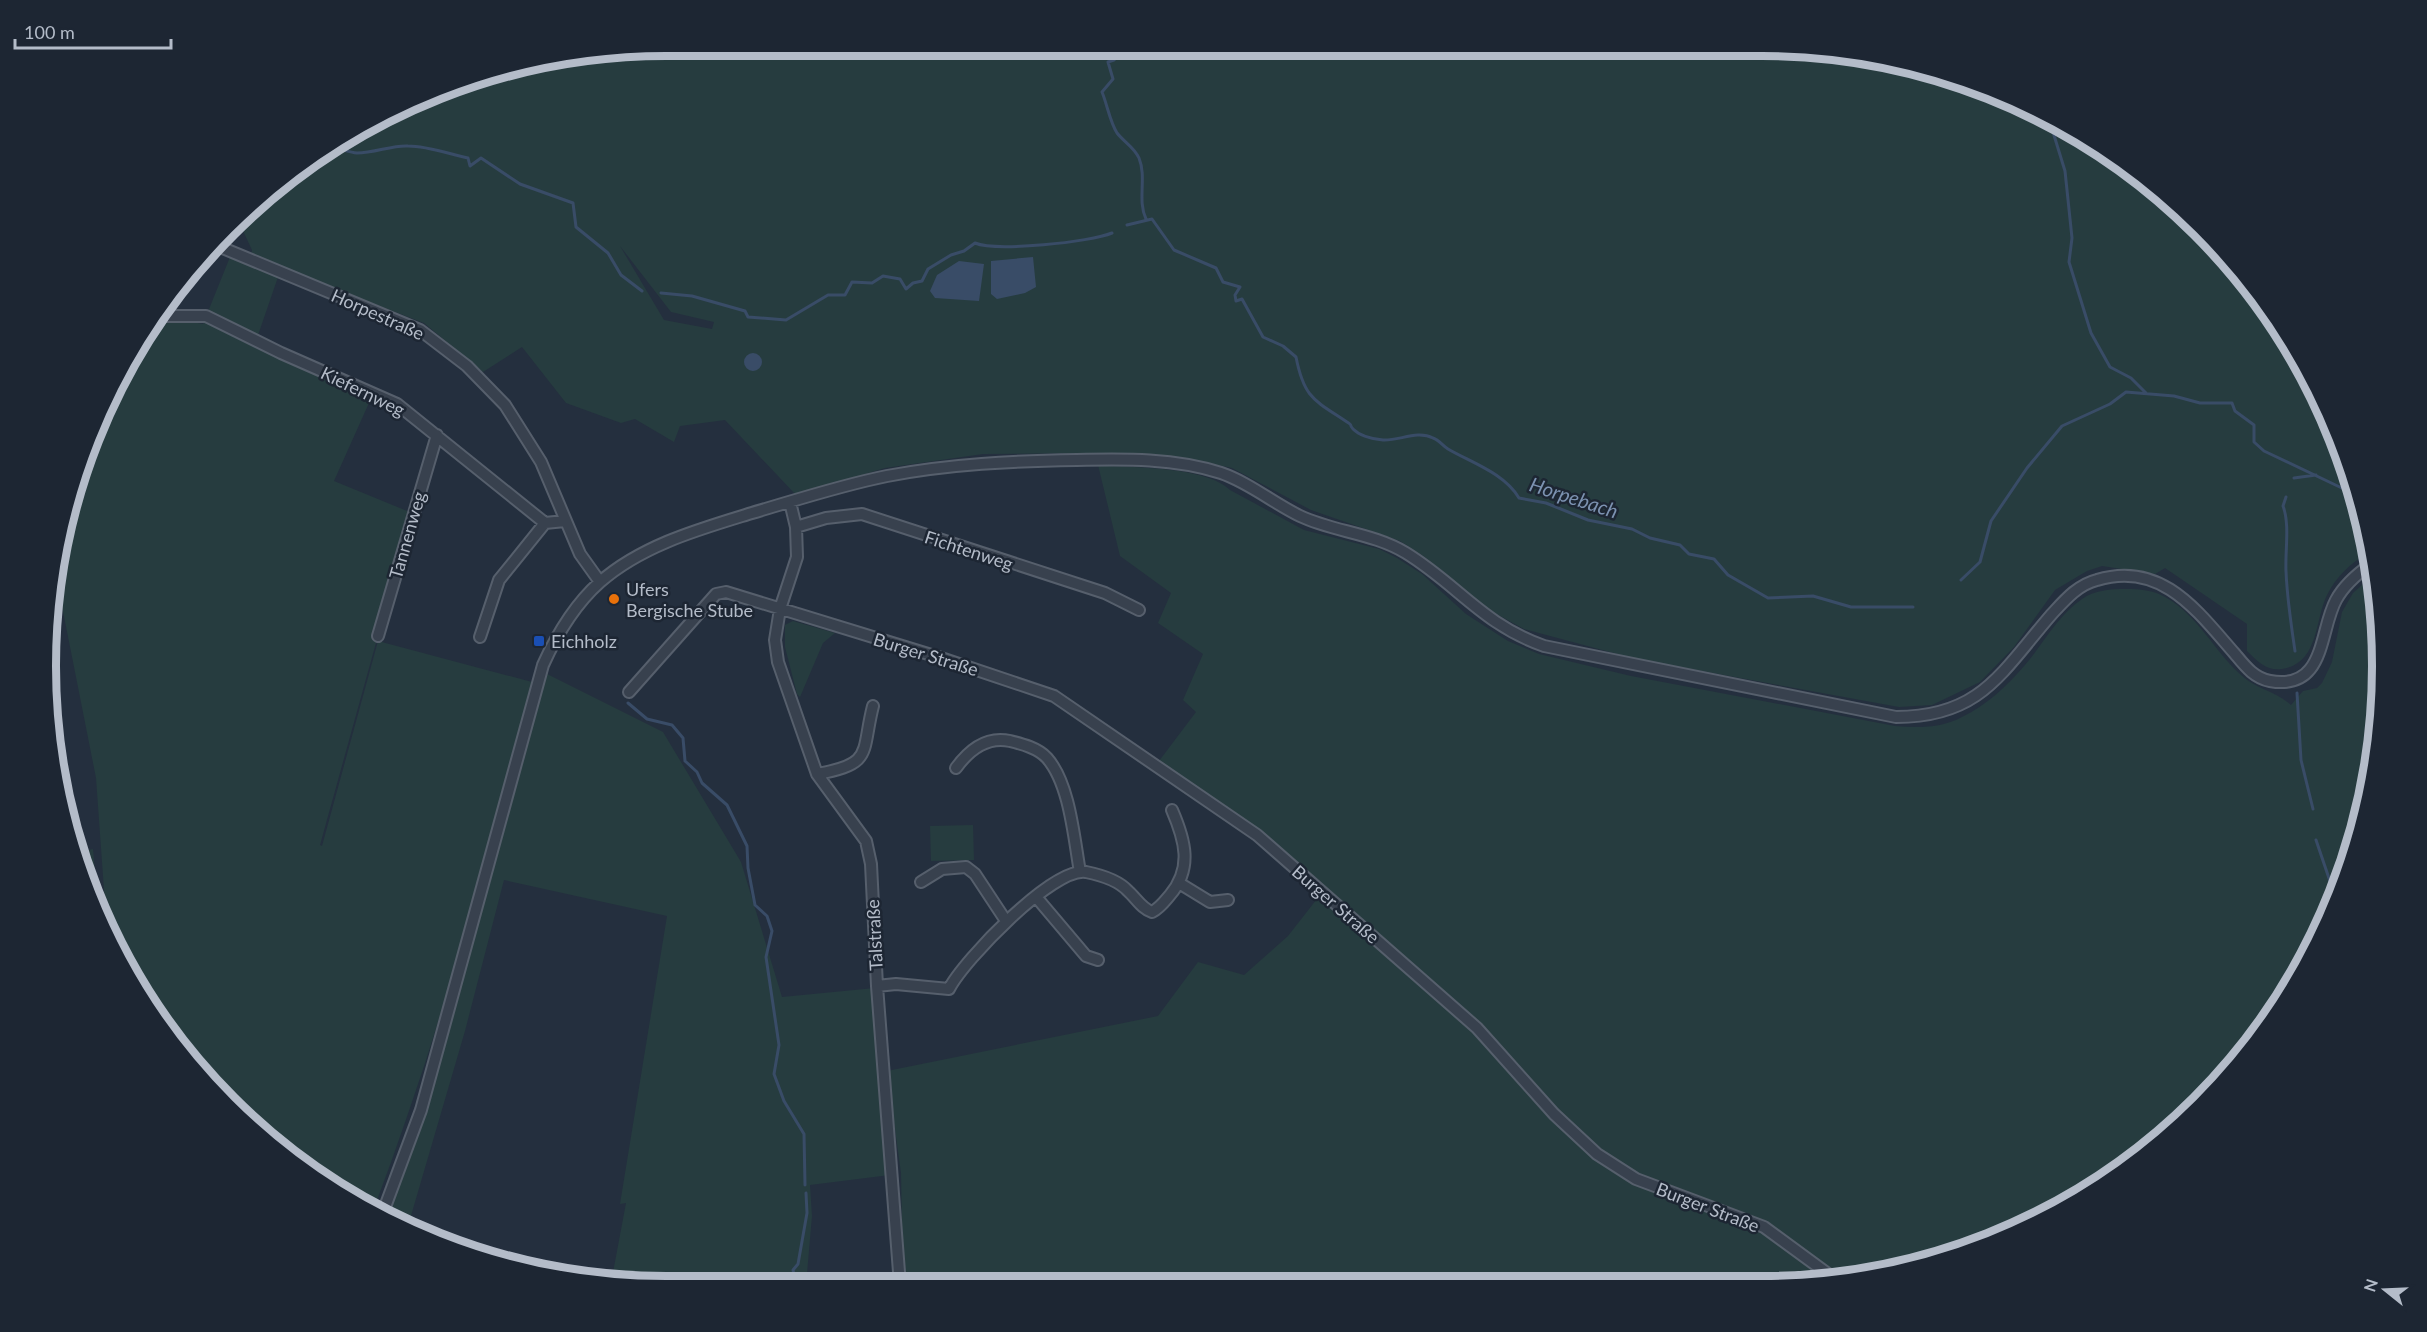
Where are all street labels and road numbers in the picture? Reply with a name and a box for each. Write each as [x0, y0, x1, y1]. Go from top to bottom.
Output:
street label: Horpestraße [328, 284, 428, 344]
street label: Kiefernweg [317, 361, 409, 421]
street label: Tannenweg [384, 489, 430, 581]
street label: Fichtenweg [922, 525, 1016, 575]
street label: Burger Straße [871, 628, 981, 680]
street label: Burger Straße [1288, 860, 1384, 948]
street label: Talstraße [861, 899, 887, 971]
street label: Burger Straße [1653, 1177, 1763, 1237]

